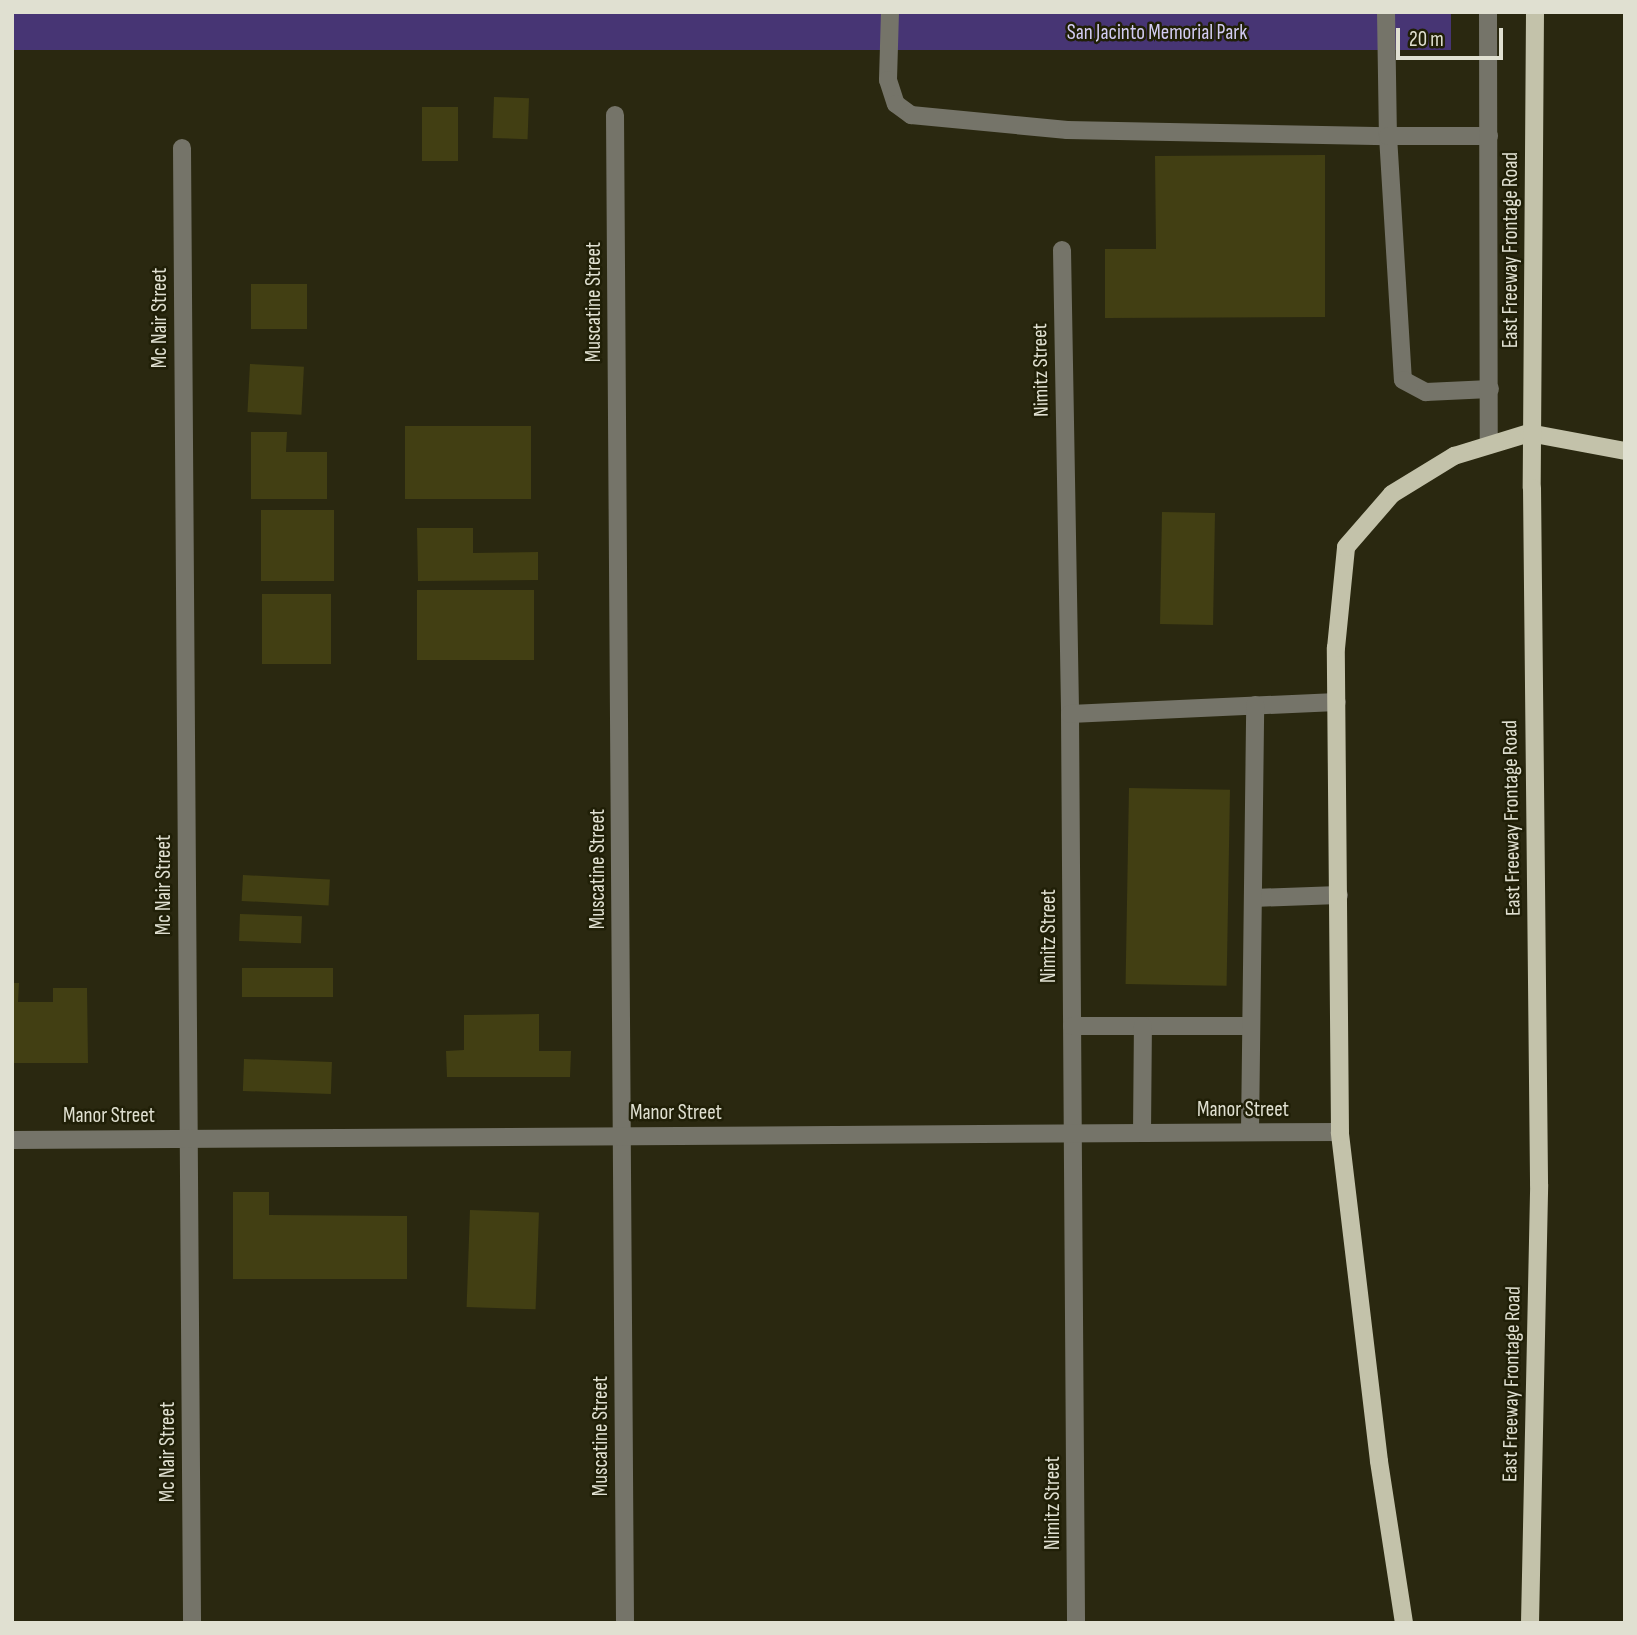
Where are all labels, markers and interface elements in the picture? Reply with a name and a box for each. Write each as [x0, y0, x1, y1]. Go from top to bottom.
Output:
scale bar [1399, 14, 1506, 58]
park label: San Jacinto Memorial Park [1067, 20, 1247, 46]
text: 20 m [1409, 27, 1444, 52]
street label: East Freeway Frontage Road [1498, 152, 1524, 348]
street label: Muscatine Street [581, 242, 607, 362]
street label: Mc Nair Street [147, 268, 173, 368]
street label: Nimitz Street [1028, 323, 1054, 417]
street label: East Freeway Frontage Road [1498, 720, 1526, 916]
street label: Muscatine Street [585, 809, 611, 929]
street label: Mc Nair Street [151, 835, 177, 935]
street label: Nimitz Street [1036, 889, 1062, 983]
street label: Manor Street [1197, 1097, 1289, 1123]
street label: Manor Street [630, 1100, 722, 1126]
street label: Manor Street [63, 1103, 155, 1129]
street label: East Freeway Frontage Road [1498, 1286, 1526, 1482]
street label: Muscatine Street [588, 1376, 614, 1496]
street label: Mc Nair Street [155, 1402, 181, 1502]
street label: Nimitz Street [1040, 1456, 1066, 1550]

